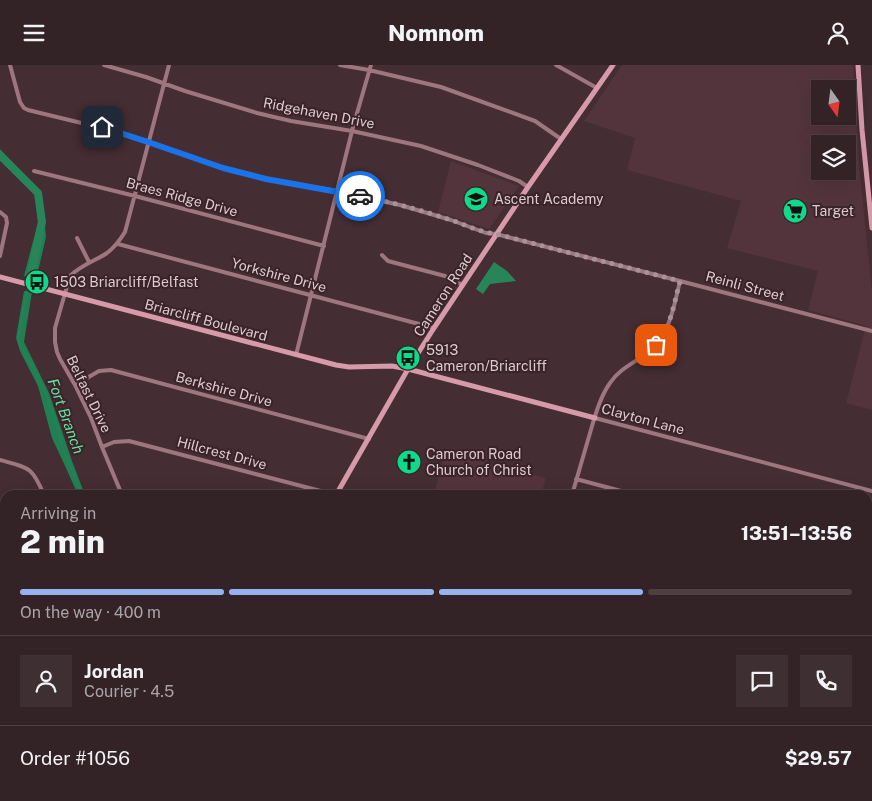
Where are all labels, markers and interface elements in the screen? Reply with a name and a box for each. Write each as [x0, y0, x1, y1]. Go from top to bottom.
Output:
icon: menu [20, 19, 48, 47]
icon: person [824, 19, 852, 47]
text: Nomnom [388, 20, 484, 46]
north arrow [811, 80, 856, 125]
map controls [811, 80, 856, 180]
street label: Ridgehaven Drive [262, 94, 376, 132]
pin [81, 106, 123, 148]
icon: home [88, 113, 116, 141]
button: layers [811, 135, 856, 180]
courier [335, 171, 385, 221]
street label: Braes Ridge Drive [124, 174, 240, 220]
icon: car [346, 182, 374, 210]
school or university icon: Ascent Academy [463, 186, 489, 212]
place label: Ascent Academy [494, 191, 604, 207]
supermarket icon: Target [782, 198, 808, 224]
place label: Target [812, 203, 854, 219]
street label: Cameron Road [410, 251, 476, 339]
street label: Yorkshire Drive [230, 255, 328, 295]
street label: Reinli Street [704, 268, 786, 304]
bus stop icon: 1503 Briarcliff/Belfast [24, 269, 50, 295]
place label: 1503 Briarcliff/Belfast [54, 274, 199, 290]
street label: Briarcliff Boulevard [143, 296, 269, 344]
pin [635, 324, 677, 366]
icon: bag [642, 331, 670, 359]
place label: 5913 Cameron/Briarcliff [426, 342, 547, 374]
bus stop icon: 5913 Cameron/Briarcliff [395, 345, 421, 371]
street label: Belfast Drive [63, 353, 115, 435]
street label: Berkshire Drive [174, 368, 274, 410]
water label: Fort Branch [45, 376, 87, 456]
street label: Clayton Lane [600, 400, 686, 438]
street label: Hillcrest Drive [175, 433, 269, 473]
place label: Cameron Road Church of Christ [426, 446, 532, 478]
church icon: Cameron Road Church of Christ [396, 449, 422, 475]
text: Arriving in [20, 504, 96, 523]
text: 13:51–13:56 [741, 522, 852, 544]
text: 2 min [20, 523, 105, 560]
text: On the way · 400 m [20, 603, 161, 622]
button: person [20, 655, 72, 707]
button: chat [736, 655, 788, 707]
button: phone [800, 655, 852, 707]
text: Jordan [84, 660, 144, 682]
text: Courier · 4.5 [84, 682, 174, 701]
text: Order #1056 [20, 747, 130, 769]
text: $29.57 [785, 747, 852, 769]

